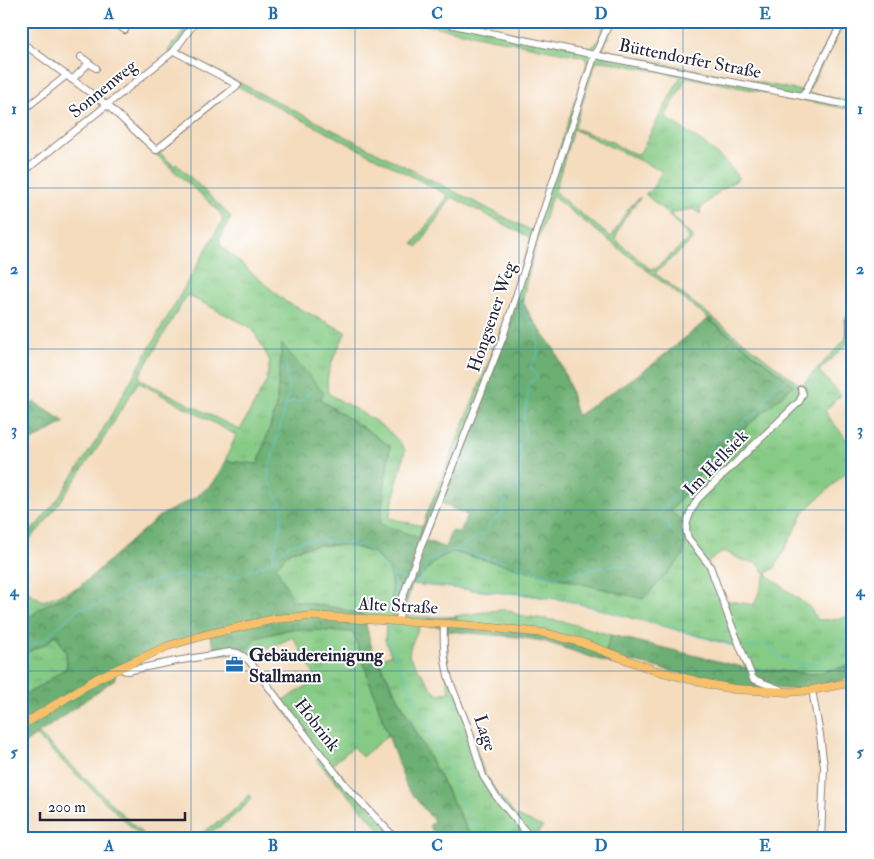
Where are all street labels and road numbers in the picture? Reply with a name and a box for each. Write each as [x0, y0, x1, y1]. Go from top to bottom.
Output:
street label: Büttendorfer Straße [617, 34, 764, 84]
street label: Sonnenweg [64, 54, 143, 123]
street label: Hongsener Weg [462, 258, 522, 375]
street label: Im Hellsiek [679, 425, 753, 501]
street label: Alte Straße [356, 592, 439, 620]
street label: Hobrink [289, 694, 345, 757]
street label: Lage [468, 712, 502, 755]

